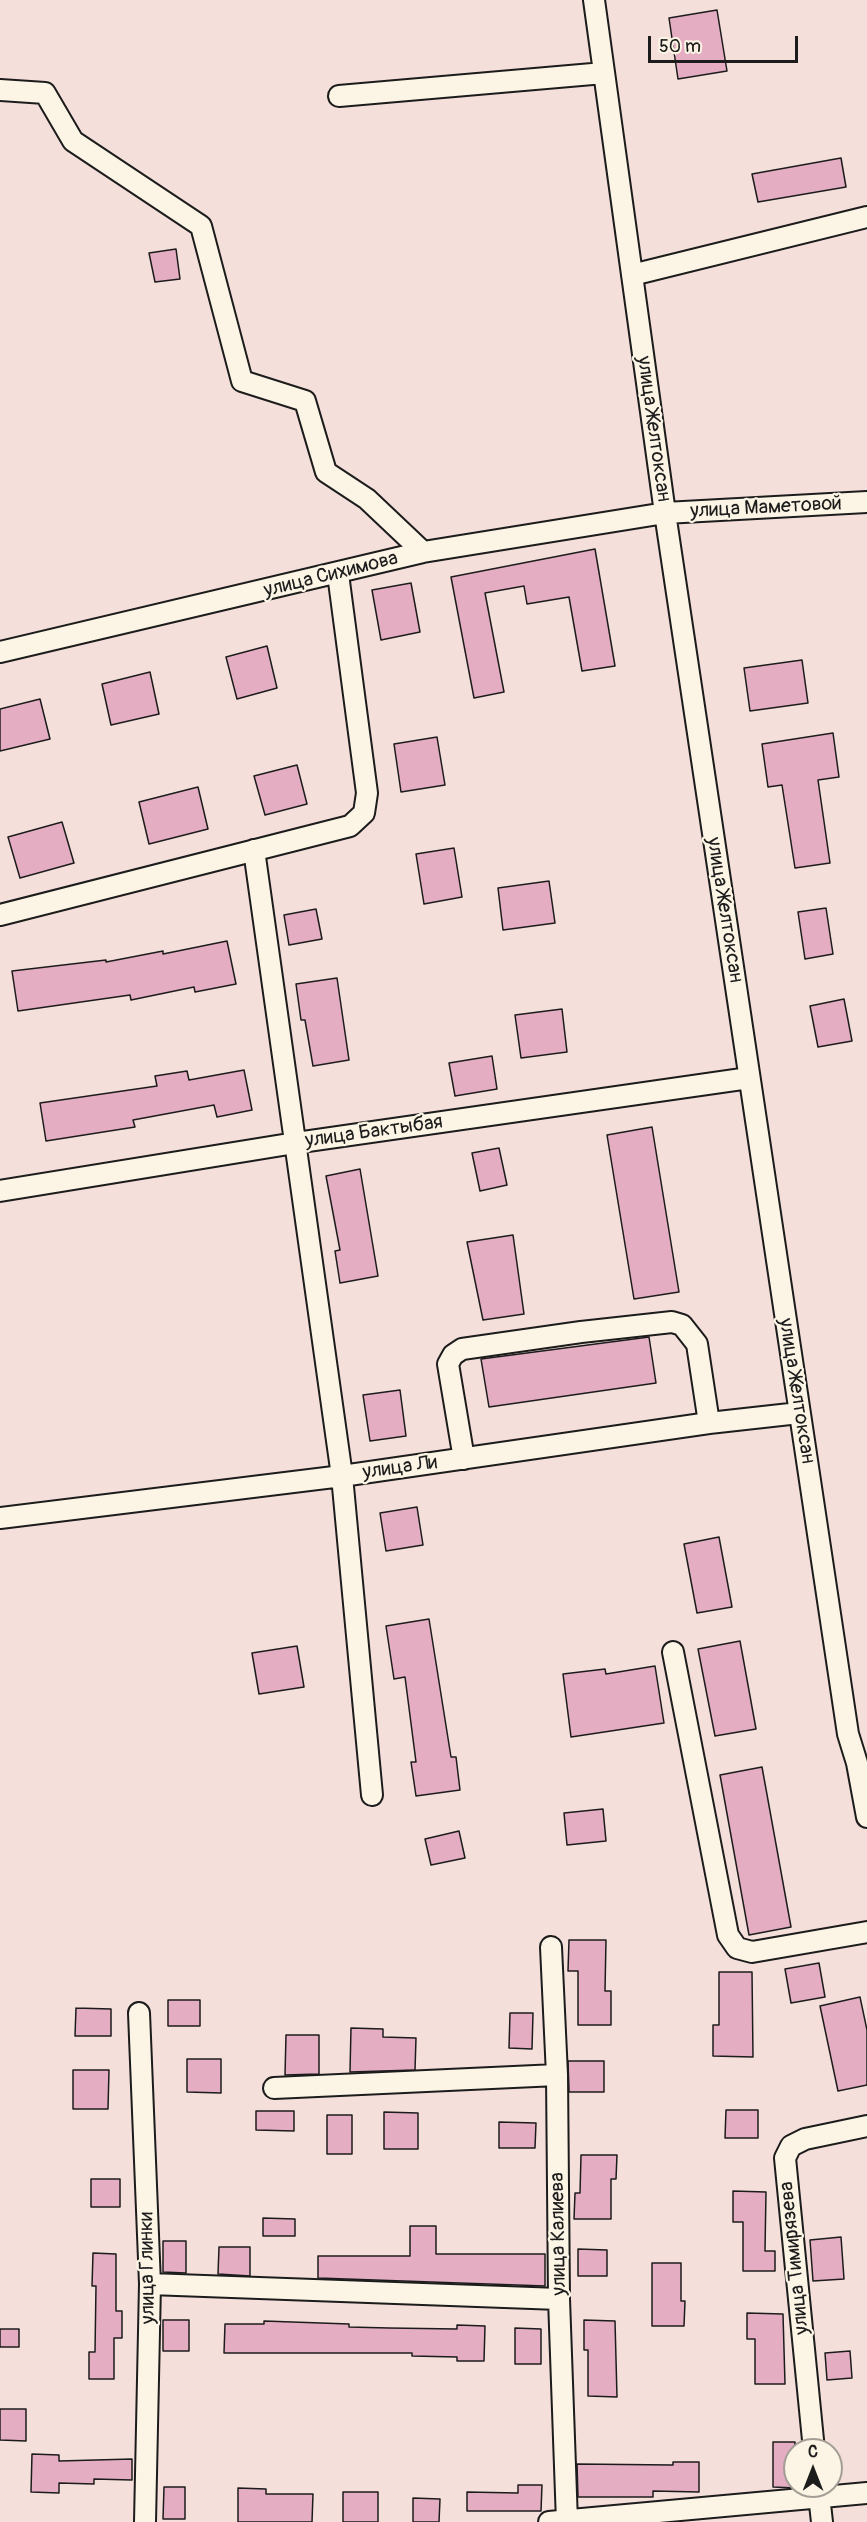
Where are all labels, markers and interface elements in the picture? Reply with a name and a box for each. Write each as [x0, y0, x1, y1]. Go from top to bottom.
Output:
scale bar [651, 24, 801, 62]
text: 50 m [659, 35, 701, 58]
street label: улица Желтоксан [631, 355, 675, 503]
street label: улица Маметовой [690, 492, 842, 524]
street label: улица Сихимова [261, 547, 401, 603]
street label: улица Желтоксан [701, 836, 747, 984]
street label: улица Бактыбая [304, 1110, 444, 1154]
street label: улица Желтоксан [773, 1317, 819, 1465]
street label: улица Ли [361, 1451, 439, 1485]
street label: улица Калиева [546, 2172, 572, 2296]
street label: улица Тимирязева [775, 2180, 815, 2336]
street label: улица Глинки [135, 2212, 161, 2324]
north arrow [783, 2438, 843, 2498]
text: С [808, 2442, 818, 2462]

